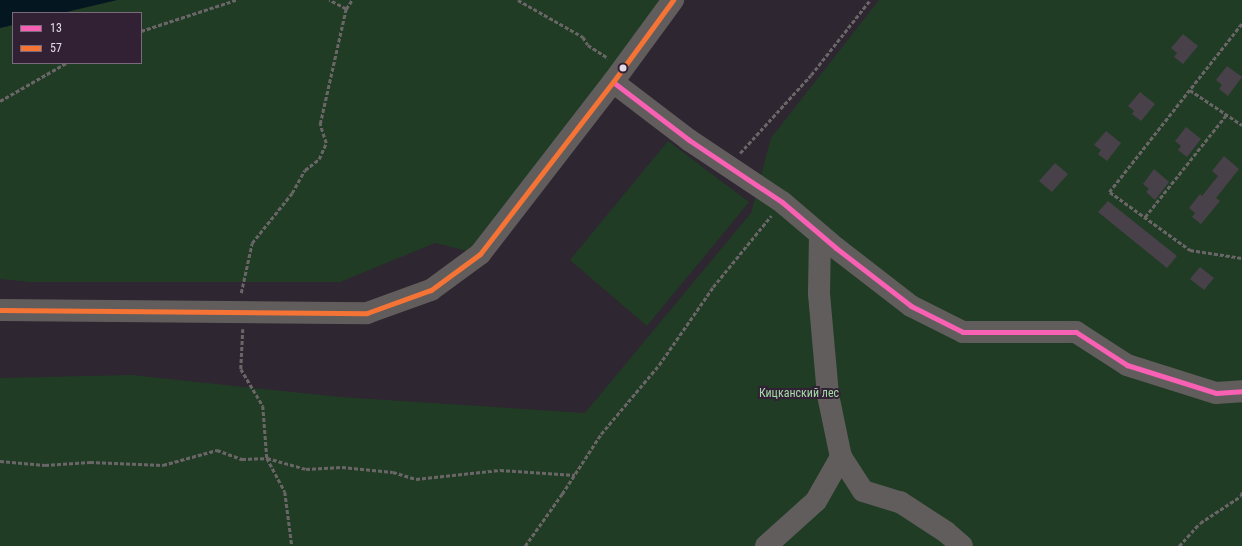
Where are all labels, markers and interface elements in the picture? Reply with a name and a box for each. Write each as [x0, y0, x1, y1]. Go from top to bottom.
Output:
legend [12, 12, 142, 64]
text: 13 [50, 21, 62, 35]
text: 57 [50, 41, 62, 55]
unlabelled marker [618, 63, 628, 73]
park label: Кицканский лес [759, 387, 839, 401]

